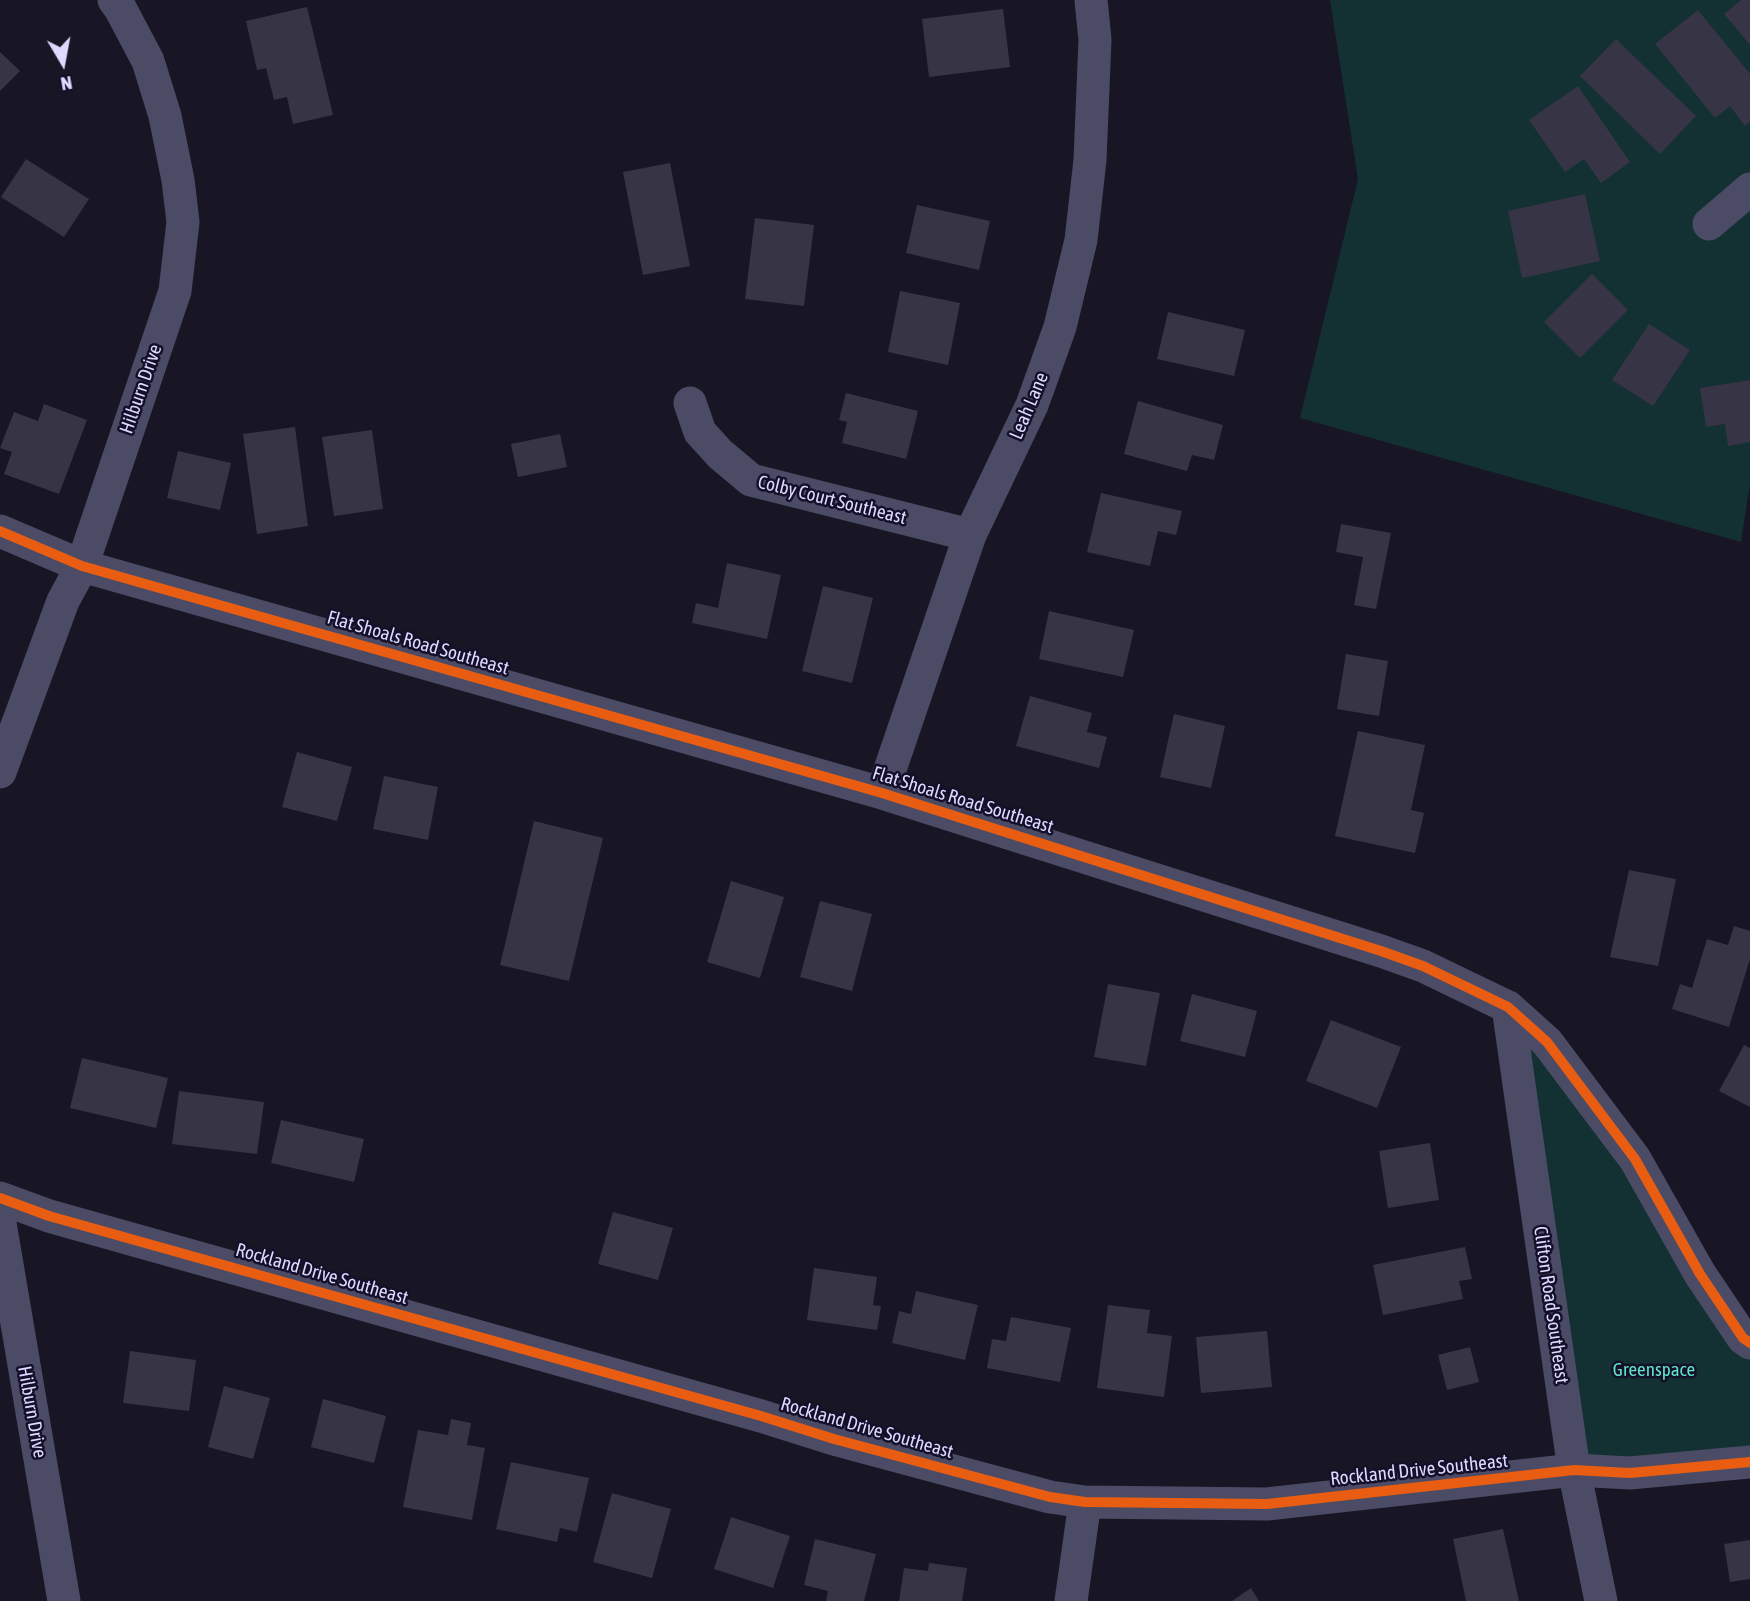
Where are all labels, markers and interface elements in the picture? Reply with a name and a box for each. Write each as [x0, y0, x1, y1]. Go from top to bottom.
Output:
north arrow [28, 28, 98, 98]
text: N [59, 72, 74, 95]
street label: Hilburn Drive [115, 341, 167, 437]
street label: Leah Lane [1005, 369, 1053, 443]
street label: Colby Court Southeast [755, 471, 909, 529]
street label: Flat Shoals Road Southeast [324, 606, 512, 680]
street label: Flat Shoals Road Southeast [870, 762, 1056, 838]
street label: Clifton Road Southeast [1529, 1225, 1573, 1385]
street label: Rockland Drive Southeast [233, 1238, 411, 1310]
park label: Greenspace [1613, 1359, 1695, 1381]
street label: Hilburn Drive [13, 1364, 51, 1460]
street label: Rockland Drive Southeast [778, 1392, 956, 1464]
street label: Rockland Drive Southeast [1329, 1449, 1509, 1491]

